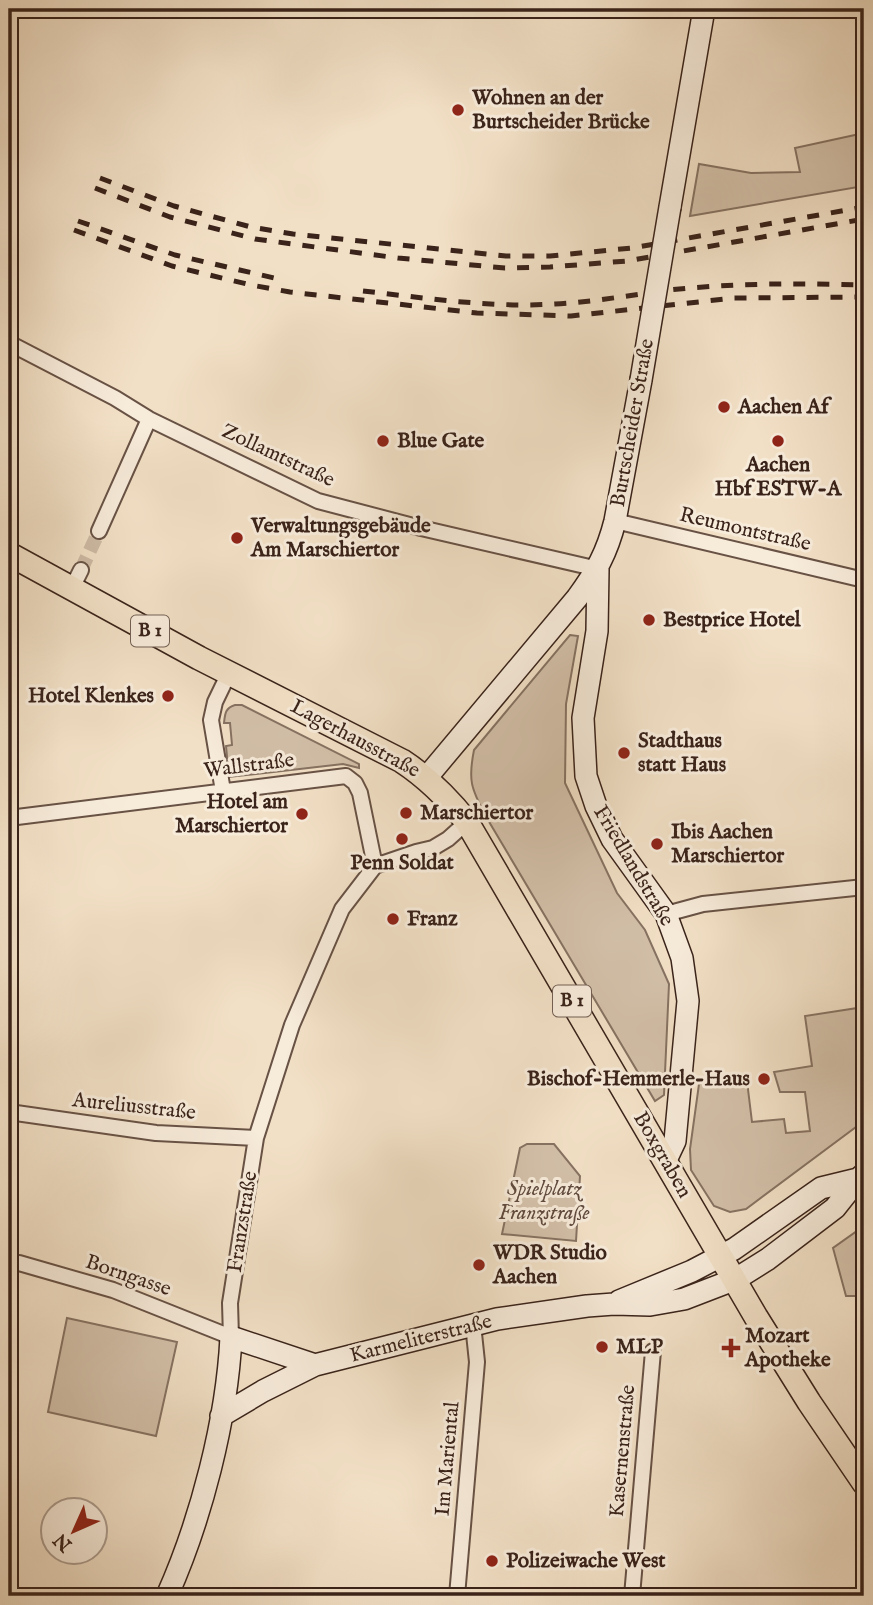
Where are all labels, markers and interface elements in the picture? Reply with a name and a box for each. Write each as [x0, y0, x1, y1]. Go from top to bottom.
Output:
place label: Wohnen an der Burtscheider Brücke [471, 85, 650, 136]
marker: Wohnen an der Burtscheider Brücke [450, 102, 466, 118]
street label: Burtscheider Straße [605, 336, 661, 509]
place label: Aachen Af [737, 394, 832, 421]
marker: Aachen Af [716, 399, 732, 415]
street label: Zollamtstraße [217, 418, 339, 494]
place label: Blue Gate [397, 428, 485, 455]
marker: Blue Gate [375, 433, 391, 449]
marker: Aachen Hbf ESTW-A [770, 433, 786, 449]
place label: Aachen Hbf ESTW-A [715, 452, 843, 503]
street label: Reumontstraße [677, 502, 814, 558]
place label: Verwaltungsgebäude Am Marschiertor [250, 513, 431, 564]
marker: Verwaltungsgebäude Am Marschiertor [229, 530, 245, 546]
place label: Bestprice Hotel [663, 607, 802, 634]
marker: Bestprice Hotel [641, 612, 657, 628]
road number: B 1 [131, 616, 169, 646]
place label: Hotel Klenkes [28, 683, 154, 710]
marker: Hotel Klenkes [160, 688, 176, 704]
street label: Lagerhausstraße [286, 694, 425, 785]
place label: Stadthaus statt Haus [638, 728, 726, 779]
marker: Stadthaus statt Haus [616, 745, 632, 761]
street label: Wallstraße [202, 747, 296, 785]
place label: Hotel am Marschiertor [175, 789, 289, 840]
place label: Marschiertor [420, 800, 533, 827]
street label: Friedlandstraße [586, 801, 680, 932]
marker: Marschiertor [398, 805, 414, 821]
marker: Hotel am Marschiertor [294, 806, 310, 822]
place label: Ibis Aachen Marschiertor [671, 819, 784, 870]
marker: Penn Soldat [394, 831, 410, 847]
marker: Ibis Aachen Marschiertor [649, 836, 665, 852]
place label: Penn Soldat [350, 850, 455, 877]
place label: Franz [407, 906, 458, 933]
marker: Franz [385, 911, 401, 927]
road number: B 1 [553, 986, 591, 1016]
place label: Bischof-Hemmerle-Haus [527, 1066, 750, 1093]
marker: Bischof-Hemmerle-Haus [756, 1071, 772, 1087]
street label: Aureliusstraße [70, 1087, 197, 1127]
street label: Boxgraben [626, 1107, 698, 1203]
street label: Franzstraße [222, 1169, 264, 1275]
park label: Spielplatz Franzstraße [498, 1176, 590, 1227]
place label: WDR Studio Aachen [492, 1240, 608, 1291]
street label: Borngasse [82, 1249, 175, 1303]
marker: WDR Studio Aachen [471, 1257, 487, 1273]
street label: Karmeliterstraße [347, 1308, 495, 1370]
place label: Mozart Apotheke [744, 1323, 831, 1374]
place label: MLP [616, 1334, 664, 1361]
marker: MLP [594, 1339, 610, 1355]
marker: Mozart Apotheke [723, 1340, 739, 1356]
street label: Kasernenstraße [604, 1383, 642, 1518]
street label: Im Mariental [430, 1400, 466, 1517]
north arrow [38, 1496, 108, 1566]
text: N [49, 1527, 78, 1557]
place label: Polizeiwache West [506, 1548, 666, 1575]
marker: Polizeiwache West [484, 1553, 500, 1569]

